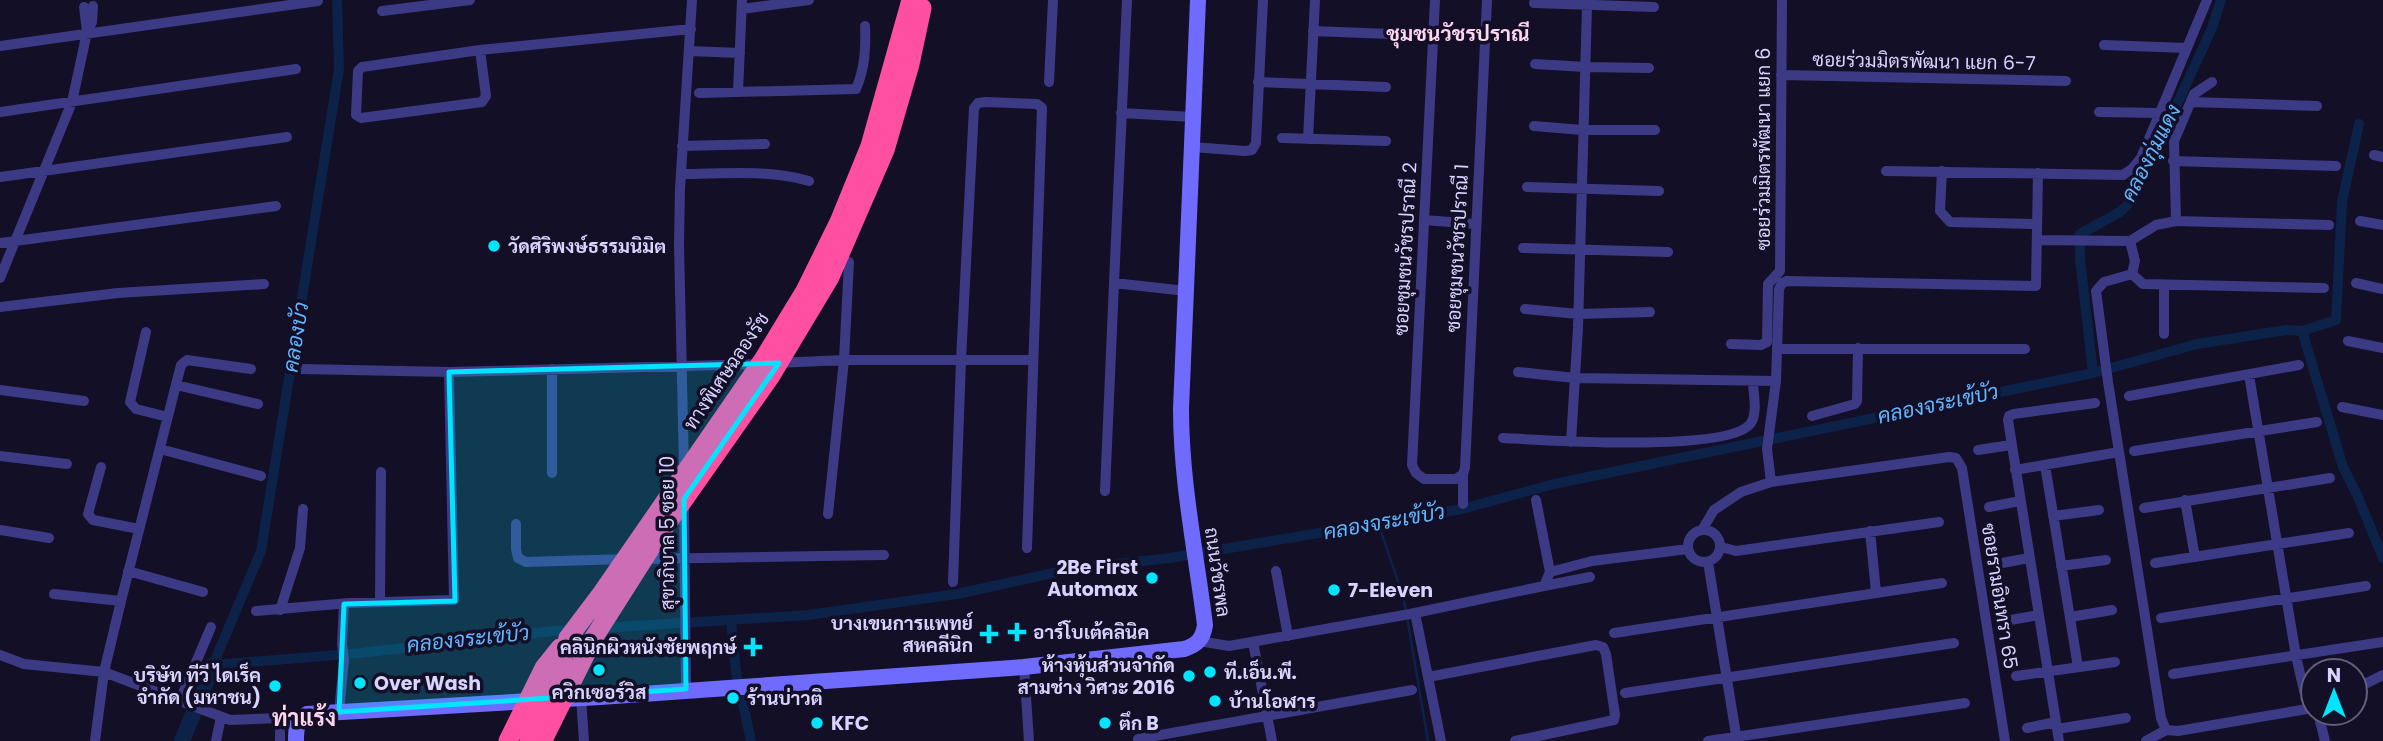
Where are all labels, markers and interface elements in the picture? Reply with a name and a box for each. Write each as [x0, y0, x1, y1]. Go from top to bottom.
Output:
district label: ชุมชนวัชรปราณี [1386, 19, 1530, 49]
street label: ซอยร่วมมิตรพัฒนา แยก 6-7 [1812, 46, 2036, 77]
street label: ซอยร่วมมิตรพัฒนา แยก 6 [1750, 48, 1777, 250]
water label: คลองกุ่มแดง [2114, 99, 2187, 207]
street label: ซอยชุมชนวัชรปราณี 2 [1387, 162, 1424, 336]
street label: ซอยชุมชนวัชรปราณี 1 [1440, 163, 1475, 333]
place label: วัดศิริพงษ์ธรรมนิมิต [508, 233, 666, 260]
marker: วัดศิริพงษ์ธรรมนิมิต [486, 238, 502, 254]
water label: คลองบัว [276, 300, 315, 374]
street label: ทางพิเศษฉลองรัช [677, 307, 776, 435]
water label: คลองจระเข้บัว [1875, 377, 2001, 430]
street label: สุขาภิบาล 5 ซอย 10 [654, 456, 681, 610]
water label: คลองจระเข้บัว [1321, 497, 1447, 546]
street label: ซอยรามอินทรา 65 [1975, 521, 2024, 671]
street label: ถนนวัชรพล [1198, 525, 1237, 619]
place label: 2Be First Automax [1047, 554, 1139, 603]
marker: 2Be First Automax [1144, 570, 1160, 586]
place label: 7-Eleven [1348, 577, 1433, 604]
marker: 7-Eleven [1326, 582, 1342, 598]
place label: บางเขนการแพทย์ สหคลีนิก [831, 610, 974, 659]
water label: คลองจระเข้บัว [405, 618, 531, 659]
place label: อาร์โบเต้คลินิค [1033, 619, 1149, 646]
marker: อาร์โบเต้คลินิค [1007, 622, 1027, 642]
marker: บางเขนการแพทย์ สหคลีนิก [979, 624, 999, 644]
place label: คลินิกผิวหนังชัยพฤกษ์ [560, 634, 737, 661]
marker: คลินิกผิวหนังชัยพฤกษ์ [743, 637, 763, 657]
place label: ห้างหุ้นส่วนจำกัด สามช่าง วิศวะ 2016 [1018, 652, 1175, 701]
north arrow [2299, 657, 2369, 727]
place label: ที.เอ็น.พี. [1224, 659, 1297, 686]
place label: บริษัท ทีวี ไดเร็ค จำกัด (มหาชน) [134, 662, 261, 711]
marker: ควิกเซอร์วิส [591, 662, 607, 678]
text: N [2327, 662, 2341, 689]
marker: ที.เอ็น.พี. [1202, 664, 1218, 680]
marker: ห้างหุ้นส่วนจำกัด สามช่าง วิศวะ 2016 [1181, 668, 1197, 684]
place label: Over Wash [374, 670, 481, 697]
marker: Over Wash [352, 675, 368, 691]
marker: บริษัท ทีวี ไดเร็ค จำกัด (มหาชน) [267, 678, 283, 694]
place label: ควิกเซอร์วิส [552, 679, 646, 706]
place label: ร้านบ่าวติ [747, 685, 823, 712]
place label: บ้านโอฬาร [1229, 688, 1316, 715]
marker: ร้านบ่าวติ [725, 690, 741, 706]
marker: บ้านโอฬาร [1207, 693, 1223, 709]
district label: ท่าแร้ง [272, 702, 336, 734]
place label: KFC [831, 710, 869, 737]
place label: ตึก B [1119, 710, 1159, 737]
marker: KFC [809, 715, 825, 731]
marker: ตึก B [1097, 715, 1113, 731]

